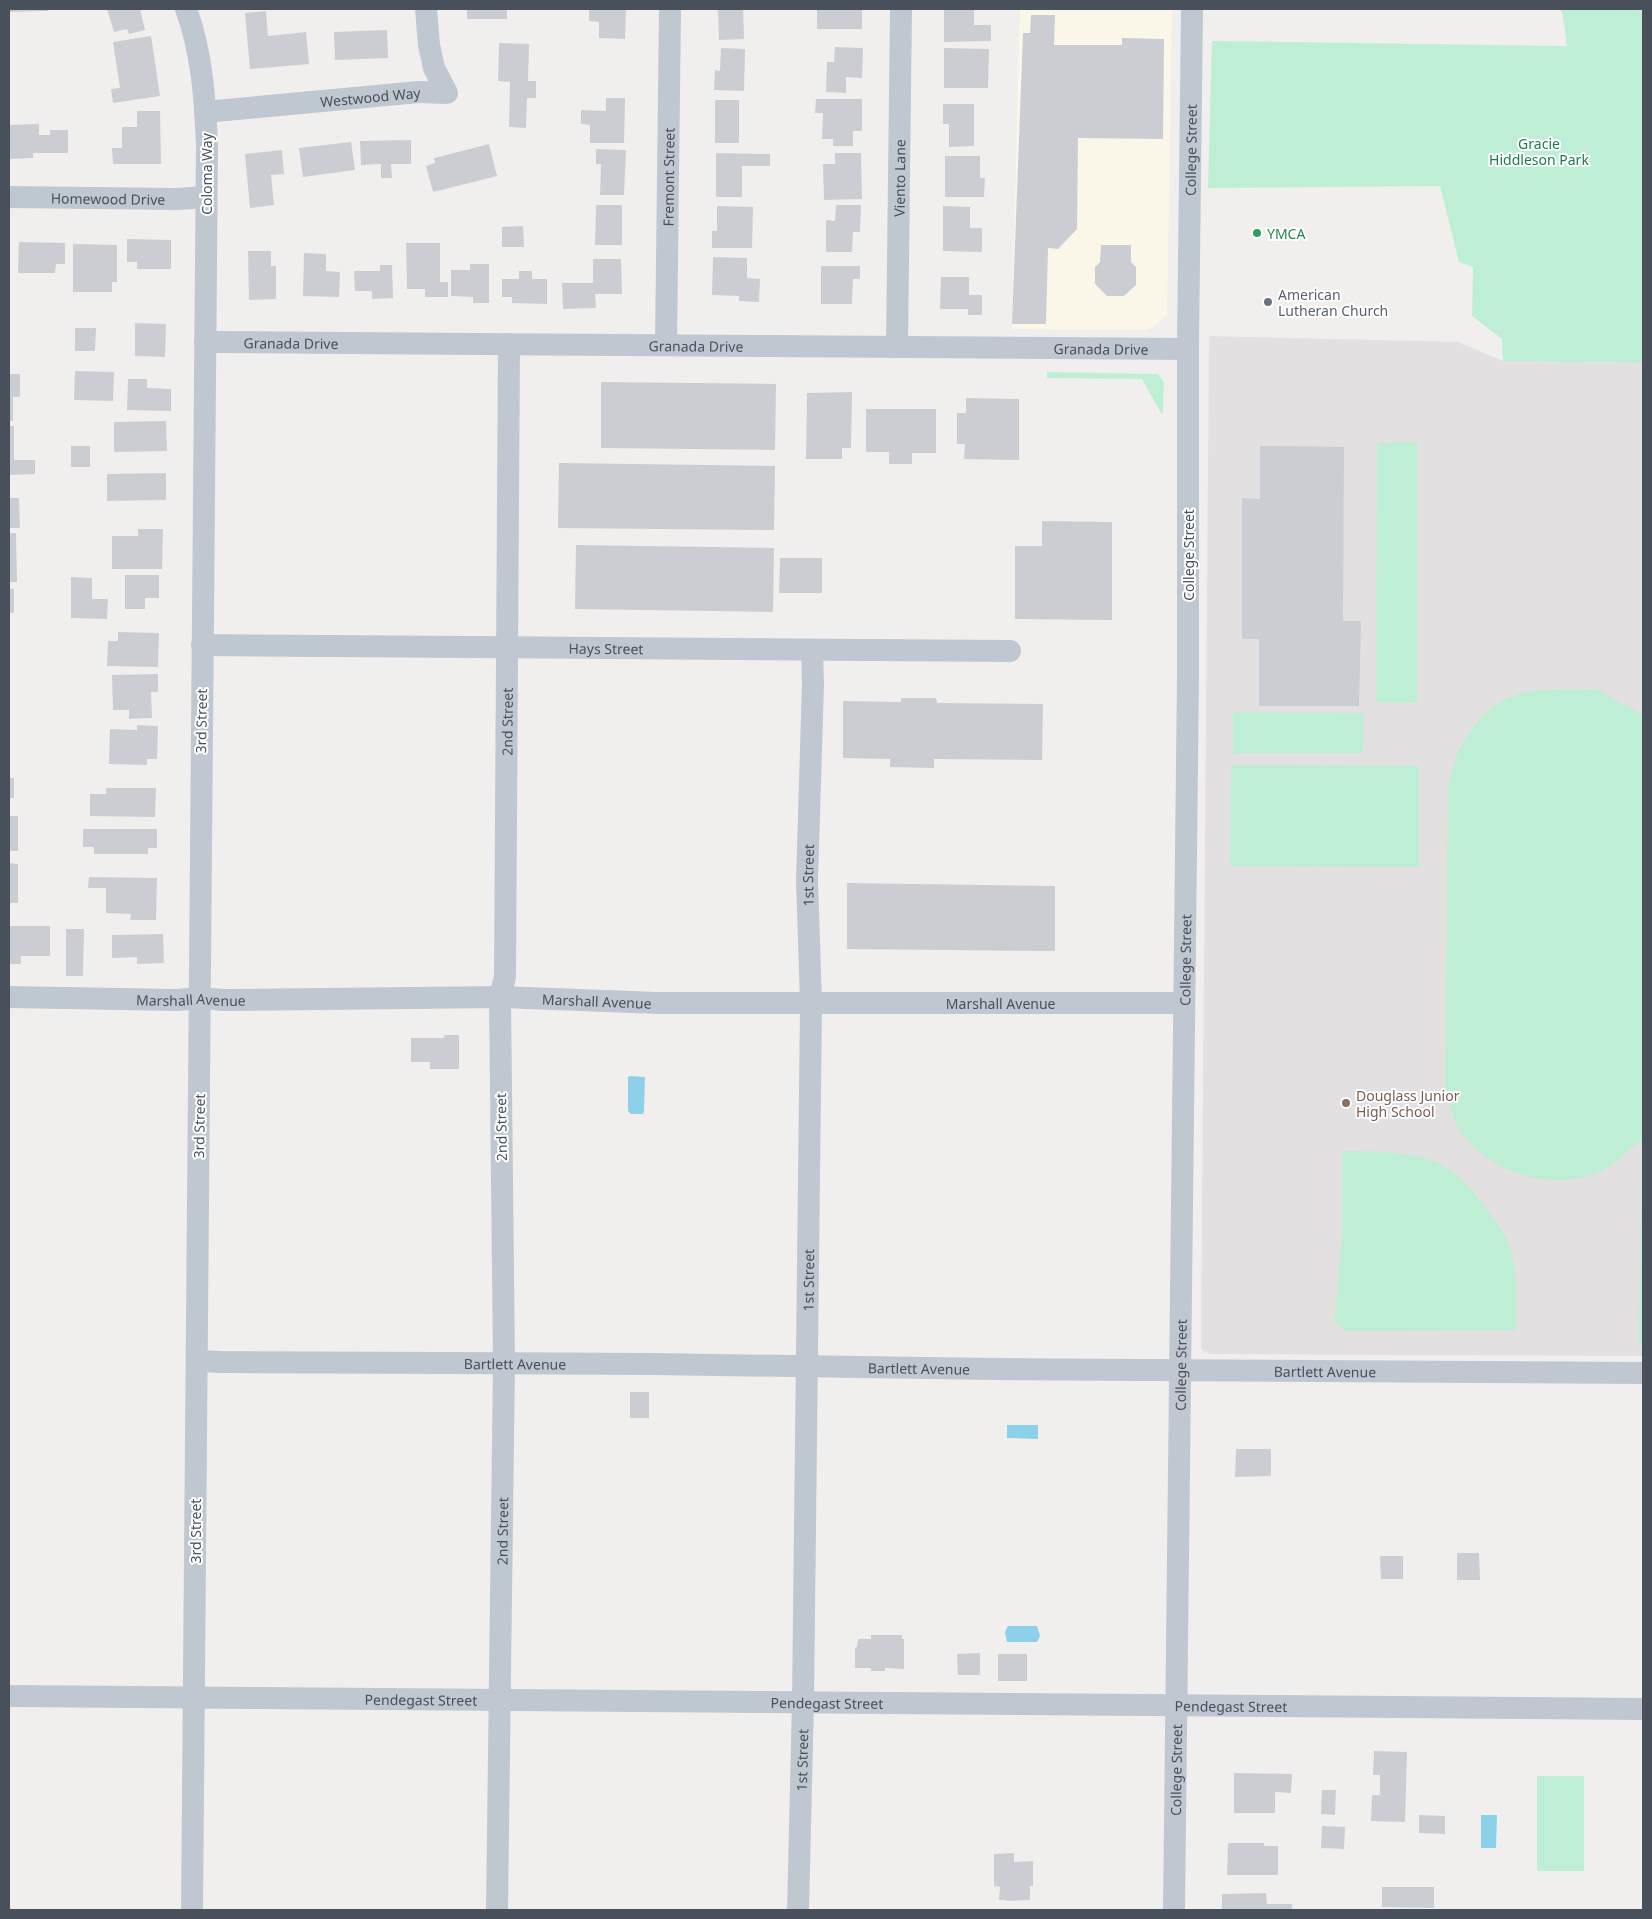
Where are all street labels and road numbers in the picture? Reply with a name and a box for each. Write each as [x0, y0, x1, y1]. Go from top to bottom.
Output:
street label: Westwood Way [319, 82, 422, 111]
street label: College Street [1180, 104, 1200, 196]
street label: Fremont Street [658, 128, 678, 227]
street label: Coloma Way [197, 132, 216, 215]
street label: Viento Lane [889, 139, 909, 217]
street label: Homewood Drive [51, 188, 165, 208]
street label: Granada Drive [243, 333, 339, 352]
street label: Granada Drive [648, 336, 744, 355]
street label: Granada Drive [1053, 339, 1149, 358]
street label: College Street [1179, 509, 1198, 601]
street label: Hays Street [568, 638, 643, 658]
street label: 3rd Street [191, 688, 211, 754]
street label: 2nd Street [497, 688, 516, 756]
street label: 1st Street [797, 844, 818, 907]
street label: College Street [1175, 914, 1195, 1006]
street label: Marshall Avenue [136, 988, 246, 1010]
street label: Marshall Avenue [542, 989, 652, 1012]
street label: Marshall Avenue [946, 994, 1056, 1013]
street label: 3rd Street [189, 1093, 209, 1159]
street label: 2nd Street [491, 1093, 511, 1161]
street label: 1st Street [798, 1249, 818, 1311]
street label: College Street [1170, 1319, 1190, 1411]
street label: Bartlett Avenue [464, 1354, 566, 1373]
street label: Bartlett Avenue [868, 1358, 970, 1378]
street label: Bartlett Avenue [1274, 1361, 1376, 1381]
street label: 2nd Street [492, 1497, 512, 1565]
street label: 3rd Street [186, 1499, 205, 1563]
street label: Pendegast Street [365, 1689, 477, 1709]
street label: Pendegast Street [771, 1693, 883, 1712]
street label: Pendegast Street [1175, 1696, 1287, 1716]
street label: College Street [1166, 1724, 1186, 1816]
street label: 1st Street [791, 1729, 812, 1792]

